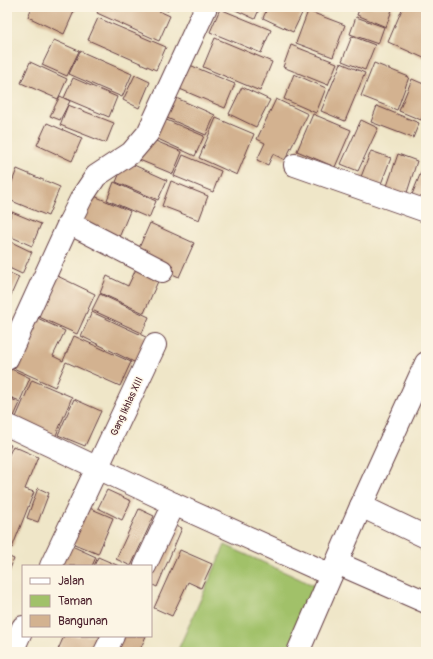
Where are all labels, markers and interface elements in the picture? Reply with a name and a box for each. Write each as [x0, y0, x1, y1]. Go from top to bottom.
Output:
street label: Gang Ikhlas XIII [108, 375, 146, 438]
legend [22, 565, 152, 637]
text: Jalan [58, 574, 84, 589]
text: Taman [58, 594, 92, 609]
text: Bangunan [58, 614, 108, 629]

